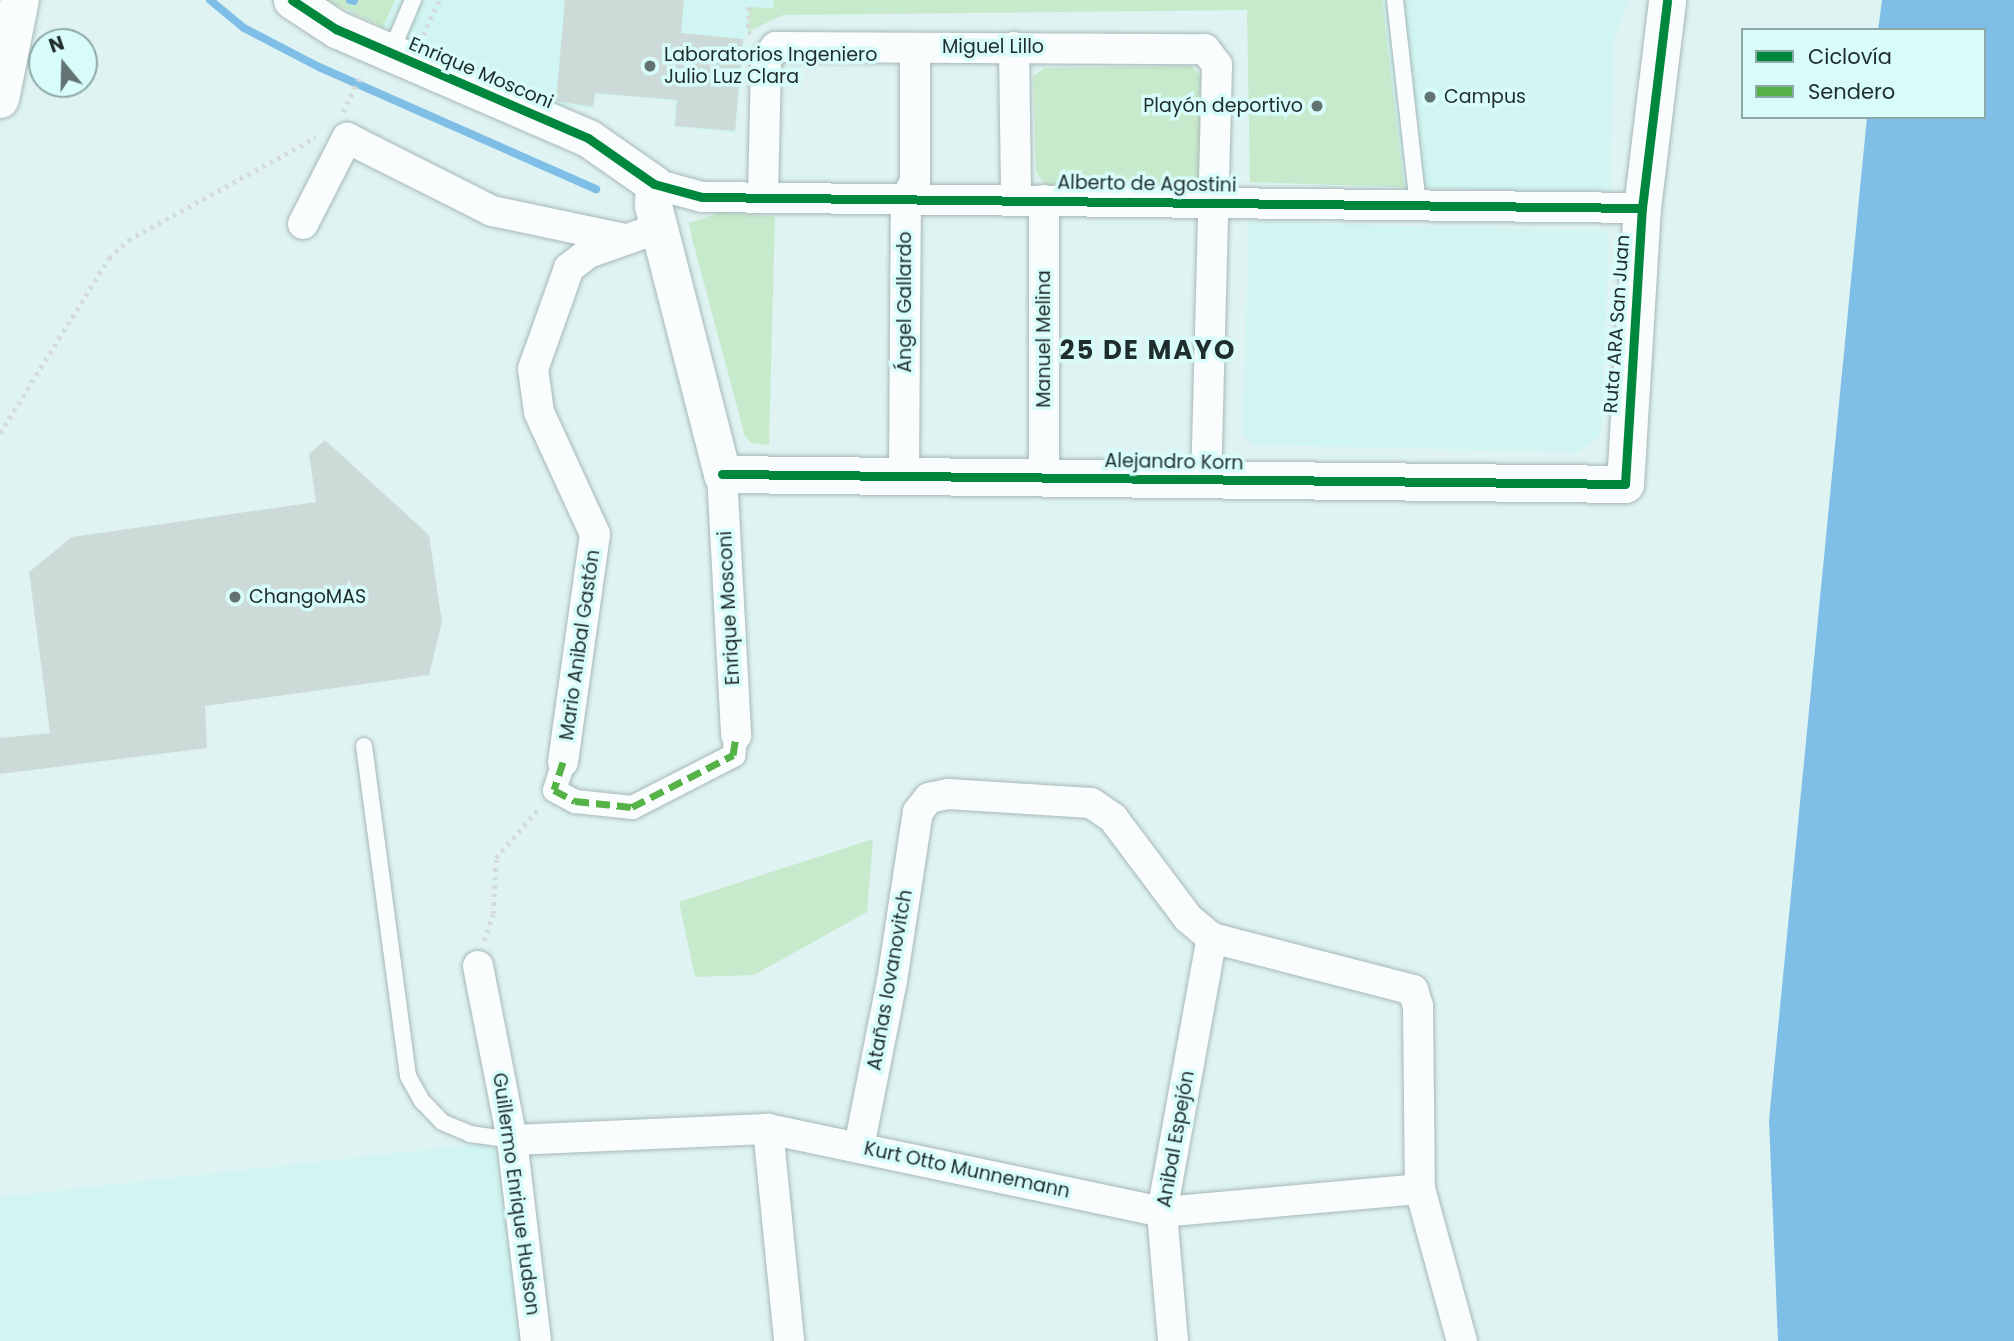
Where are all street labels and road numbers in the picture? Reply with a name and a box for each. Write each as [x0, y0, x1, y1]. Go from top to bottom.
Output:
street label: Enrique Mosconi [405, 32, 557, 114]
street label: Miguel Lillo [942, 36, 1044, 58]
street label: Alberto de Agostini [1057, 171, 1237, 197]
street label: Ángel Gallardo [894, 231, 916, 373]
street label: Ruta ARA San Juan [1599, 234, 1635, 414]
street label: Manuel Melina [1033, 270, 1055, 408]
street label: Alejandro Korn [1104, 449, 1244, 475]
street label: Enrique Mosconi [714, 530, 744, 686]
street label: Mario Anibal Gastón [555, 548, 605, 742]
street label: Atañas Iovanovitch [863, 888, 917, 1072]
street label: Anibal Espejón [1153, 1069, 1199, 1209]
street label: Guillermo Enrique Hudson [488, 1071, 544, 1317]
street label: Kurt Otto Munnemann [862, 1137, 1072, 1203]

